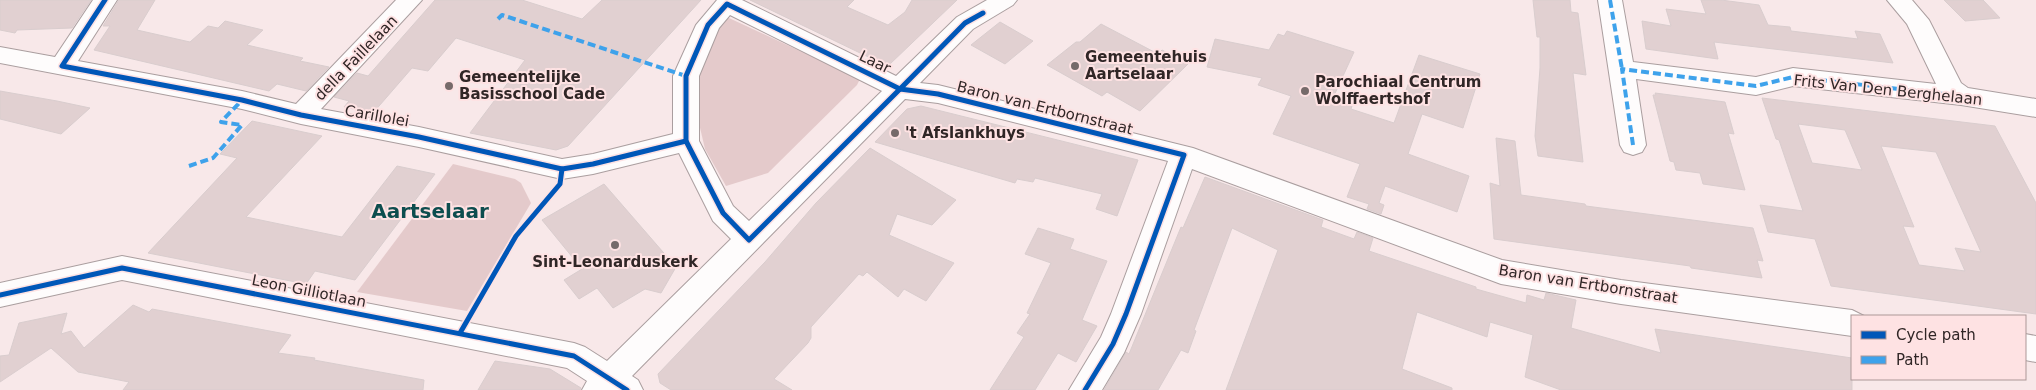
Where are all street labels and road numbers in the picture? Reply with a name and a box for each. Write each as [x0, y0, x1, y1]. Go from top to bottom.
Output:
street label: della Faillelaan [311, 12, 401, 104]
street label: Laar [856, 47, 894, 78]
street label: Frits Van Den Berghelaan [1793, 71, 1983, 109]
street label: Baron van Ertbornstraat [955, 77, 1135, 139]
street label: Carillolei [343, 101, 411, 131]
street label: Baron van Ertbornstraat [1497, 261, 1679, 307]
street label: Leon Gilliotlaan [250, 271, 368, 311]

